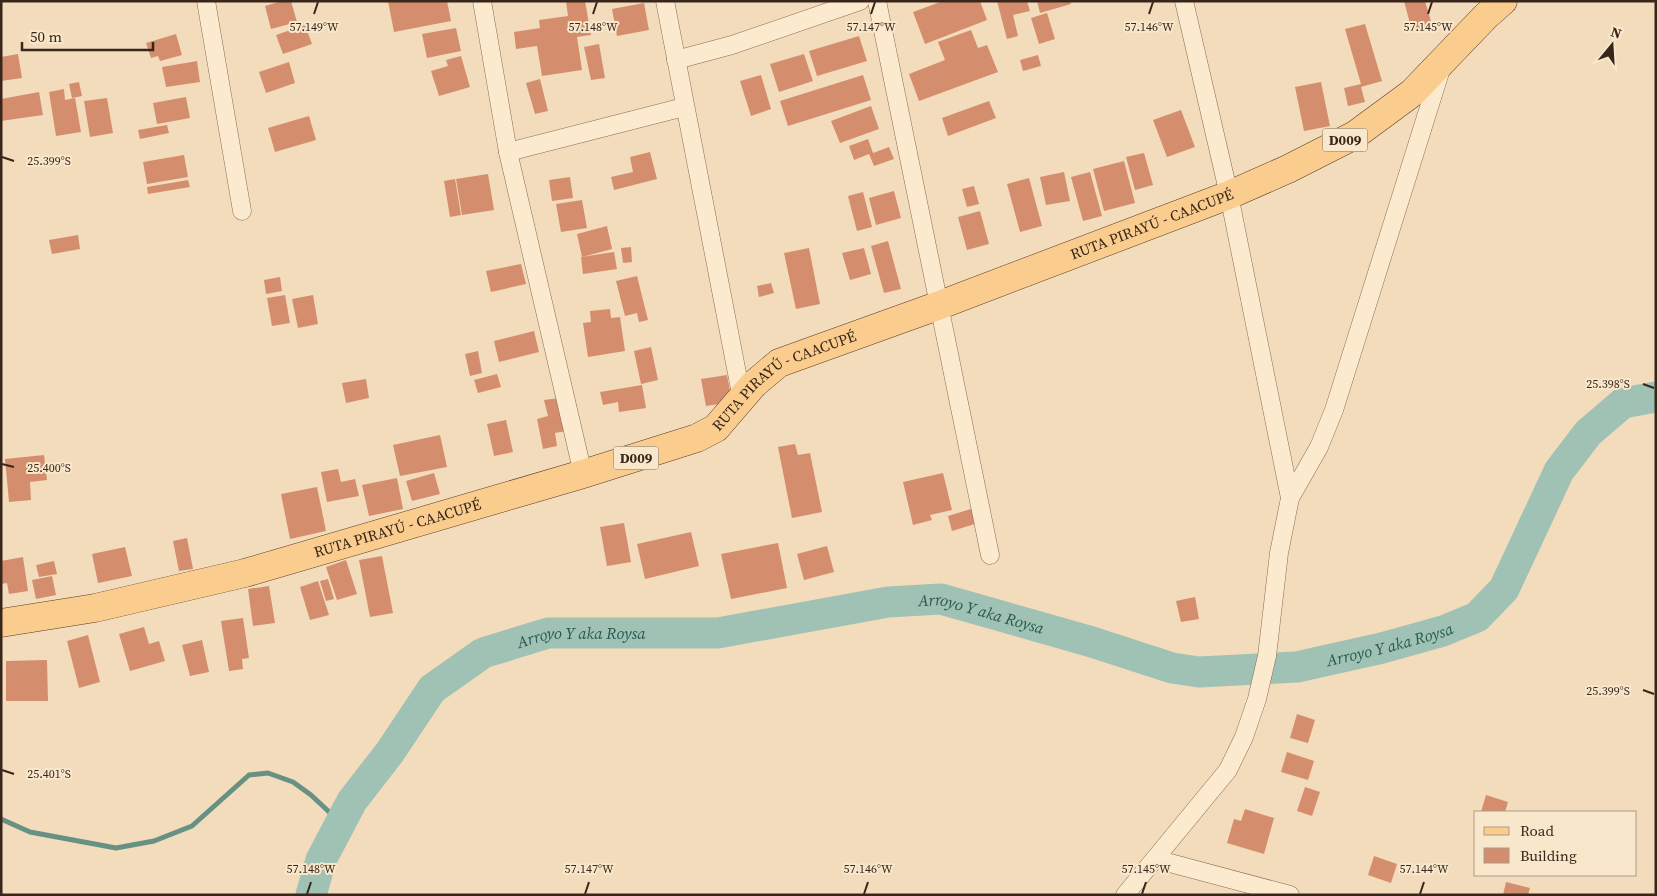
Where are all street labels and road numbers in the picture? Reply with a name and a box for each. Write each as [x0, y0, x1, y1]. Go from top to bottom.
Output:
road number: D009 [1322, 128, 1368, 152]
street label: RUTA PIRAYÚ - CAACUPÉ [1067, 183, 1236, 265]
street label: RUTA PIRAYÚ - CAACUPÉ [707, 325, 859, 435]
road number: D009 [614, 446, 658, 469]
street label: RUTA PIRAYÚ - CAACUPÉ [311, 493, 483, 562]

